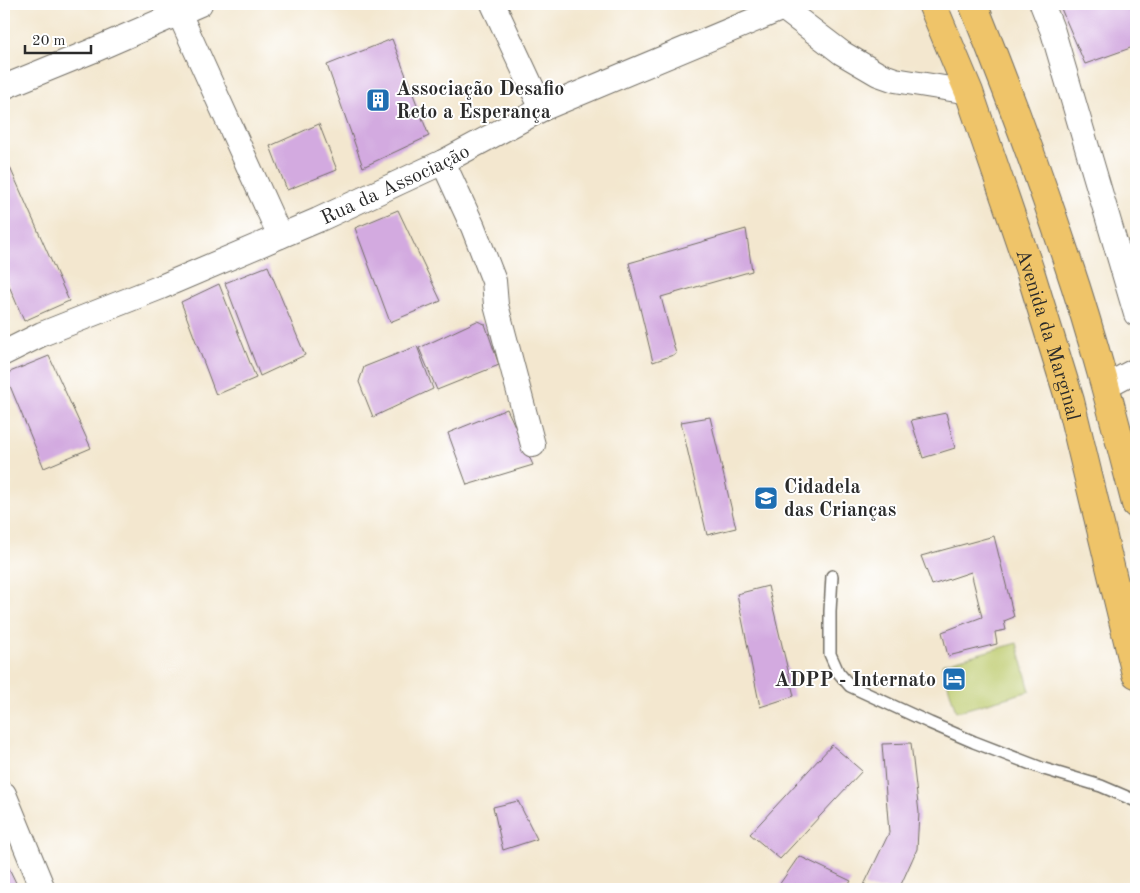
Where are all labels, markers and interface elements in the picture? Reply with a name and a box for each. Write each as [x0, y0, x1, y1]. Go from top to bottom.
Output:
scale bar [25, 22, 91, 54]
text: 20 m [32, 34, 66, 49]
place label: Associação Desafio Reto a Esperança [396, 80, 564, 123]
building icon: Associação Desafio Reto a Esperança [365, 87, 391, 113]
street label: Rua da Associação [318, 142, 473, 229]
street label: Avenida da Marginal [1011, 247, 1082, 423]
place label: Cidadela das Crianças [784, 478, 896, 521]
school or university icon: Cidadela das Crianças [753, 485, 779, 511]
hotel icon: ADPP - Internato [941, 666, 967, 692]
place label: ADPP - Internato [775, 671, 936, 691]

